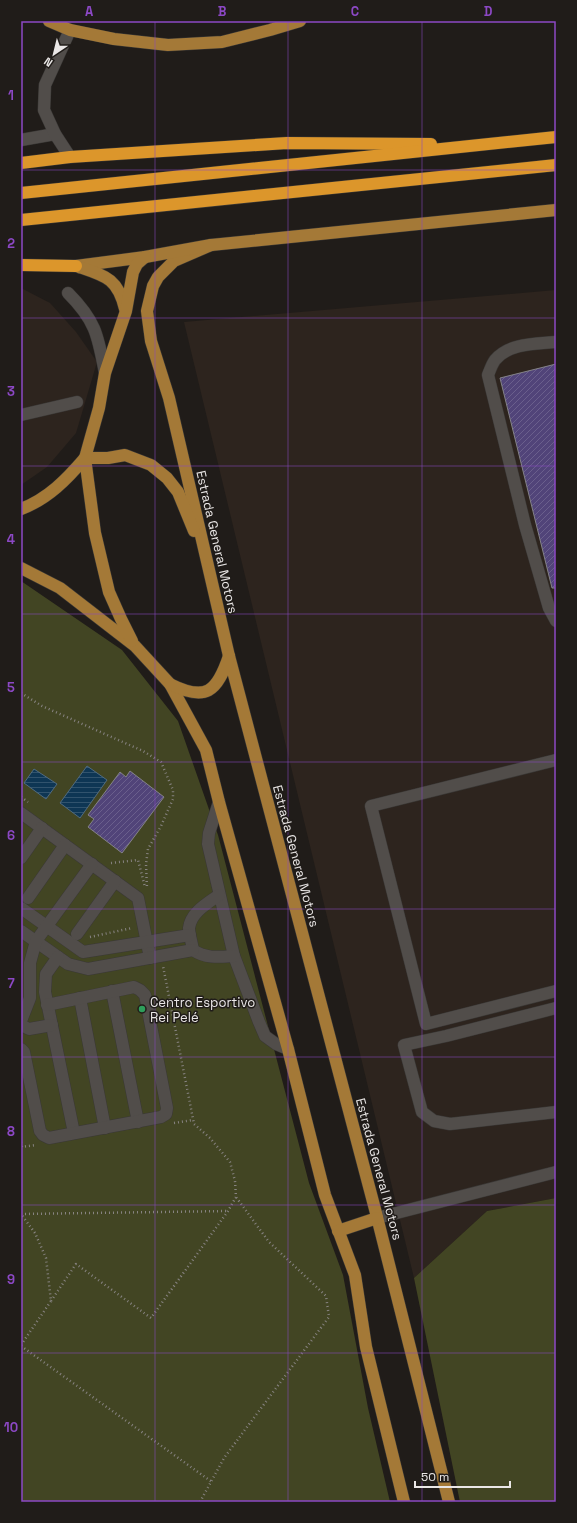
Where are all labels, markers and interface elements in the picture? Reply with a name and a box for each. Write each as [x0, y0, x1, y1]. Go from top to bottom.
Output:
text: A [85, 3, 94, 20]
text: B [218, 3, 227, 20]
text: C [351, 3, 359, 20]
text: D [484, 3, 493, 20]
north arrow [34, 34, 74, 74]
text: N [41, 54, 55, 70]
text: 1 [8, 87, 14, 104]
text: 2 [7, 235, 15, 252]
text: 3 [7, 383, 15, 400]
street label: Estrada General Motors [192, 469, 242, 615]
text: 4 [7, 531, 15, 548]
text: 5 [7, 679, 15, 696]
street label: Estrada General Motors [269, 783, 323, 929]
text: 6 [7, 827, 15, 844]
text: 7 [7, 975, 15, 992]
place label: Centro Esportivo Rei Pelé [150, 994, 255, 1026]
marker: Centro Esportivo Rei Pelé [137, 1004, 147, 1014]
street label: Estrada General Motors [352, 1096, 406, 1242]
text: 8 [7, 1123, 15, 1140]
text: 9 [7, 1271, 15, 1288]
text: 10 [4, 1419, 18, 1436]
scale bar [415, 1463, 510, 1489]
text: 50 m [421, 1469, 449, 1485]

